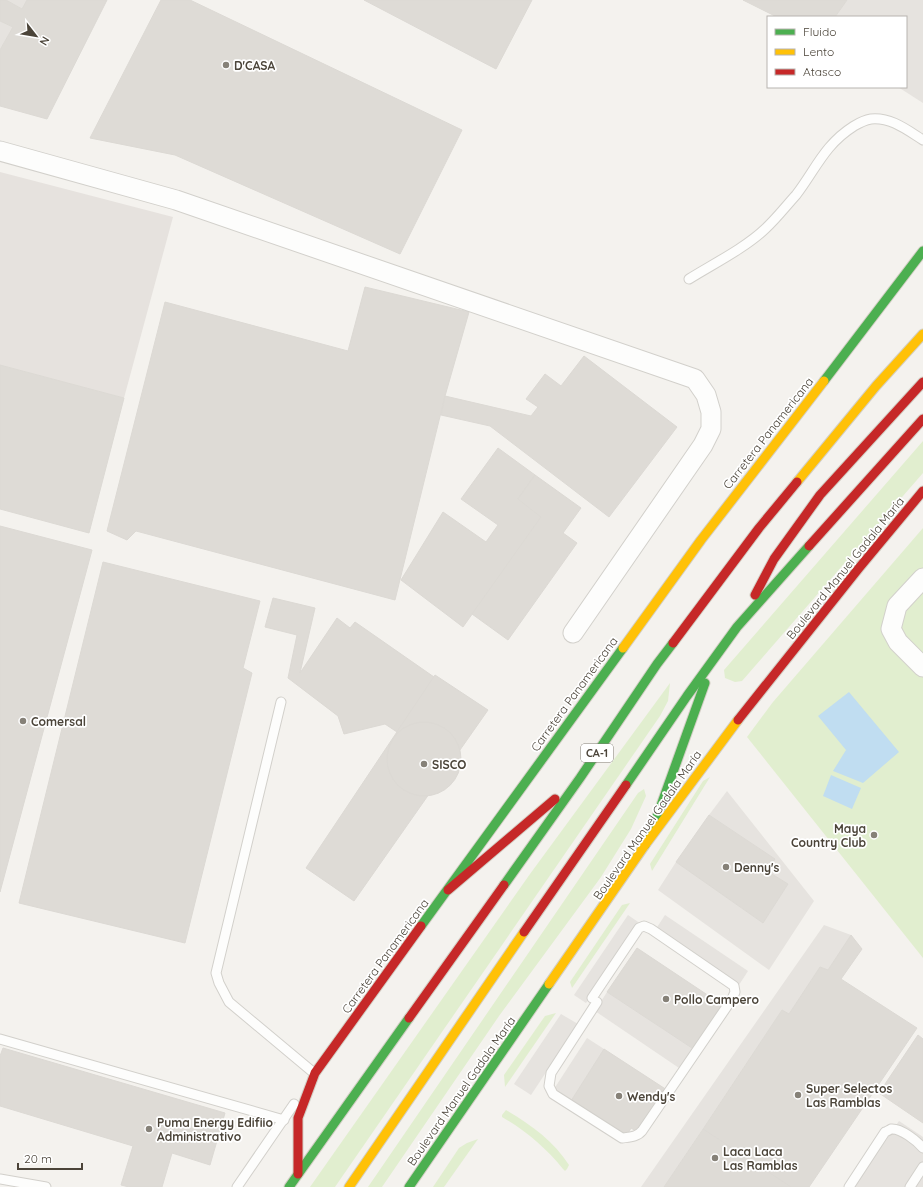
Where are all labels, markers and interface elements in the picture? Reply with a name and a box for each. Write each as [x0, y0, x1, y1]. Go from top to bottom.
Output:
north arrow [16, 16, 56, 56]
legend [767, 16, 907, 88]
text: Fluido [803, 24, 836, 39]
text: N [36, 34, 53, 48]
text: Lento [803, 44, 834, 59]
place label: D'CASA [234, 58, 275, 73]
marker: D'CASA [221, 60, 231, 70]
text: Atasco [803, 64, 841, 79]
street label: Carretera Panamericana [720, 374, 816, 492]
street label: Boulevard Manuel Gadala María [783, 494, 907, 642]
street label: Carretera Panamericana [527, 634, 621, 754]
place label: Comersal [31, 714, 86, 729]
marker: Comersal [18, 716, 28, 726]
road number: CA-1 [581, 744, 613, 762]
street label: Boulevard Manuel Gadala María [590, 747, 704, 903]
place label: SISCO [432, 757, 466, 772]
marker: SISCO [419, 759, 429, 769]
place label: Maya Country Club [791, 821, 866, 850]
marker: Maya Country Club [869, 830, 879, 840]
place label: Denny's [734, 860, 780, 875]
marker: Denny's [721, 862, 731, 872]
street label: Carretera Panamericana [338, 896, 432, 1016]
place label: Pollo Campero [674, 992, 759, 1007]
marker: Pollo Campero [661, 994, 671, 1004]
street label: Boulevard Manuel Gadala María [404, 1013, 518, 1169]
place label: Super Selectos Las Ramblas [806, 1081, 892, 1110]
place label: Wendy's [627, 1089, 675, 1104]
marker: Super Selectos Las Ramblas [793, 1090, 803, 1100]
marker: Wendy's [614, 1091, 624, 1101]
place label: Puma Energy Edifiio Administrativo [157, 1115, 273, 1144]
marker: Puma Energy Edifiio Administrativo [144, 1124, 154, 1134]
place label: Laca Laca Las Ramblas [723, 1144, 798, 1173]
scale bar [18, 1145, 82, 1171]
text: 20 m [24, 1151, 52, 1166]
marker: Laca Laca Las Ramblas [710, 1153, 720, 1163]

